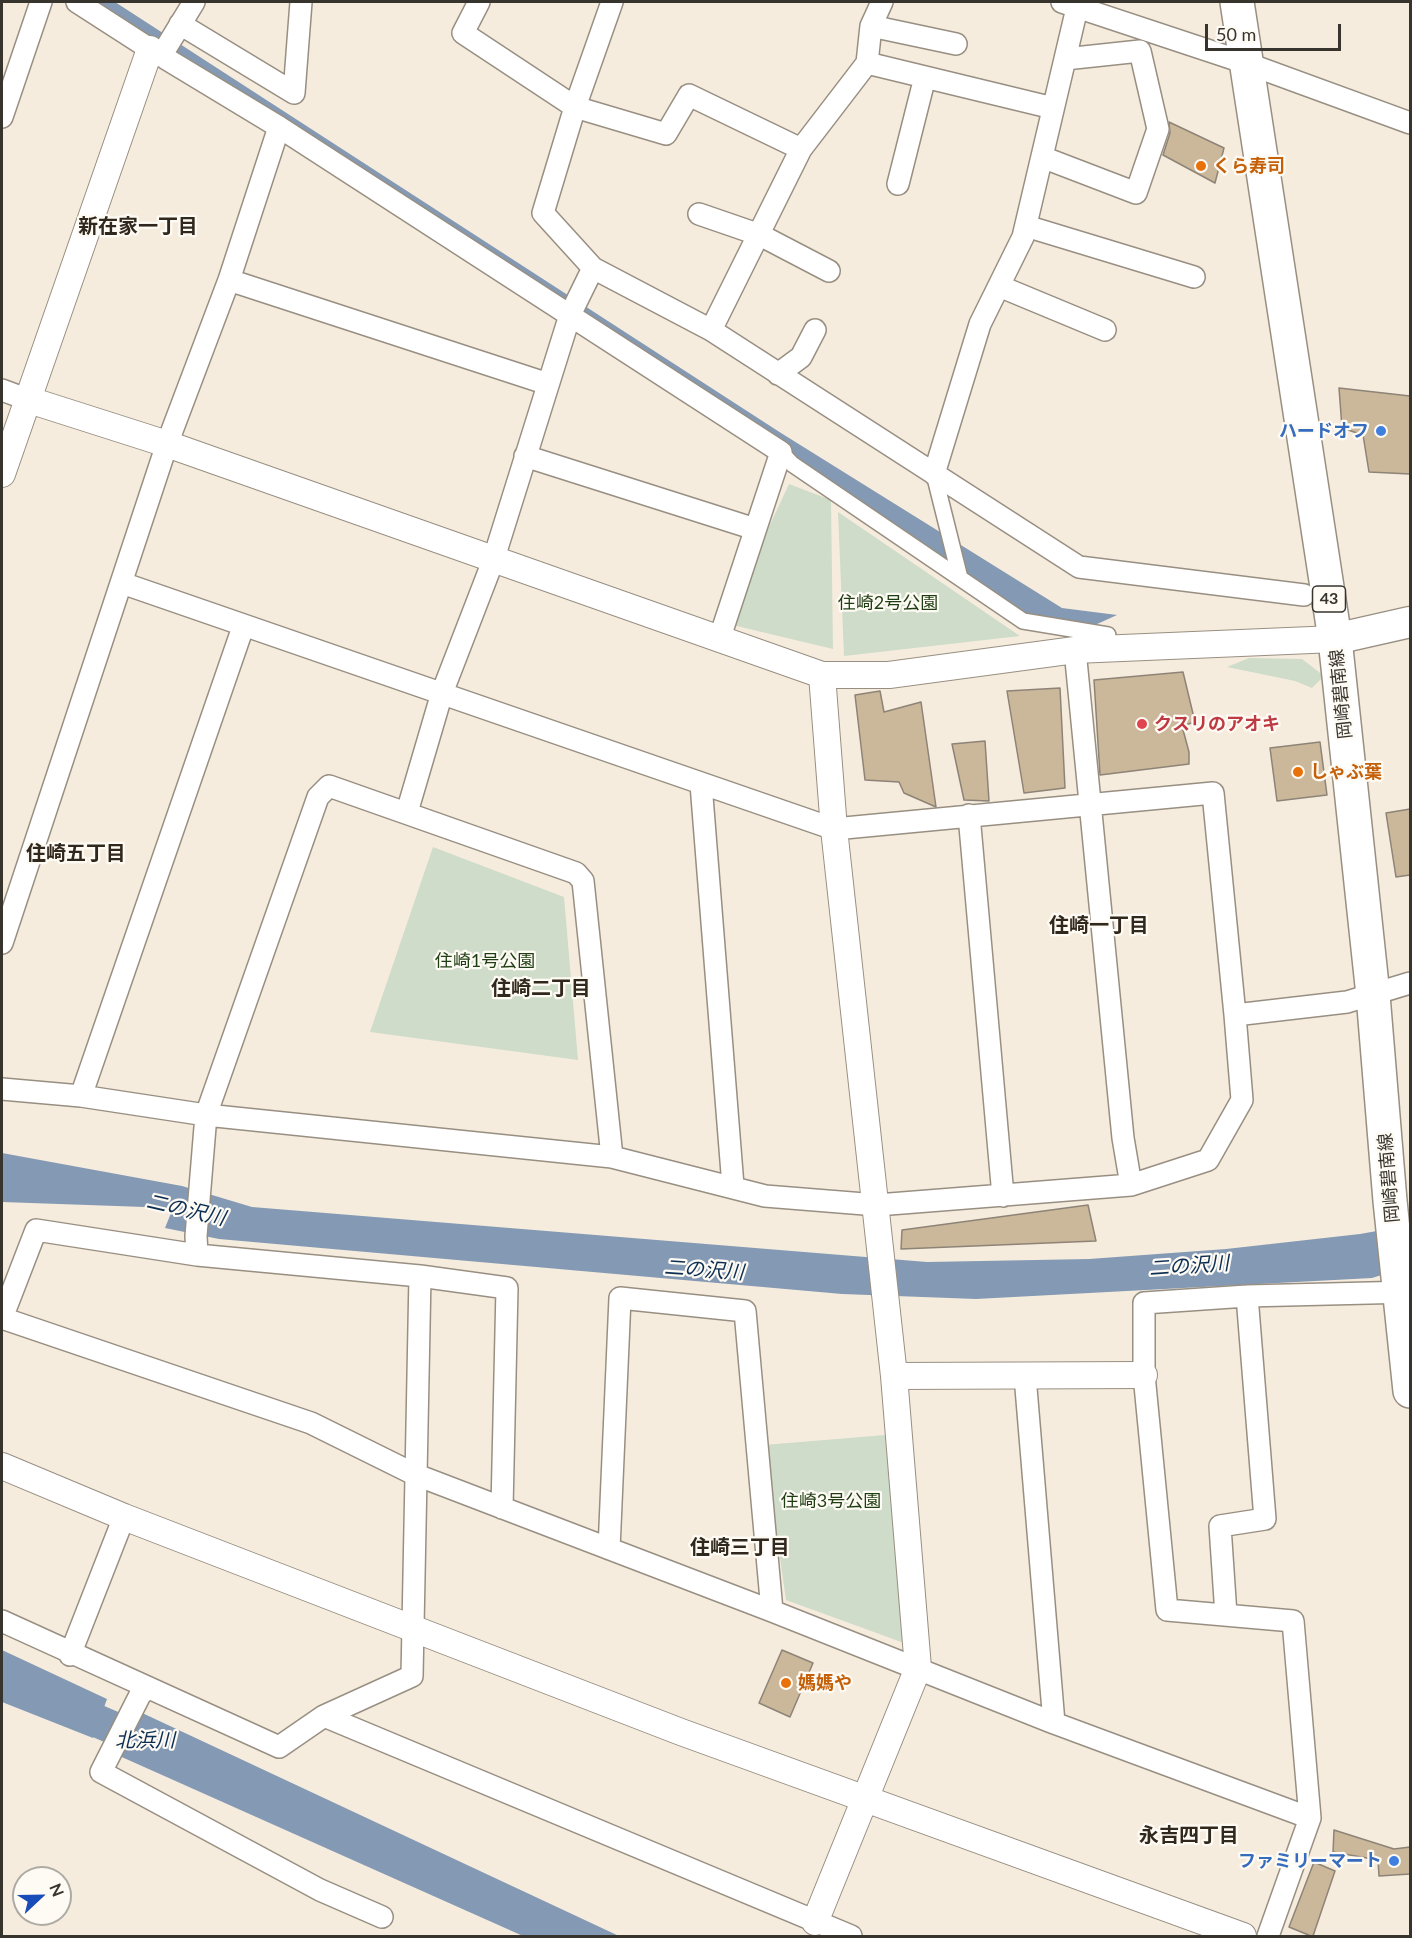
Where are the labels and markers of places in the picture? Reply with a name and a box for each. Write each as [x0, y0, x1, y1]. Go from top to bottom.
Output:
place label: くら寿司 [1213, 155, 1285, 177]
marker: くら寿司 [1194, 159, 1208, 173]
place label: ハードオフ [1279, 420, 1369, 442]
marker: ハードオフ [1374, 424, 1388, 438]
place label: クスリのアオキ [1154, 713, 1280, 735]
marker: クスリのアオキ [1135, 717, 1149, 731]
place label: しゃぶ葉 [1310, 761, 1382, 783]
marker: しゃぶ葉 [1291, 765, 1305, 779]
place label: 媽媽や [798, 1672, 852, 1694]
marker: 媽媽や [779, 1676, 793, 1690]
place label: ファミリーマート [1238, 1850, 1382, 1872]
marker: ファミリーマート [1387, 1854, 1401, 1868]

